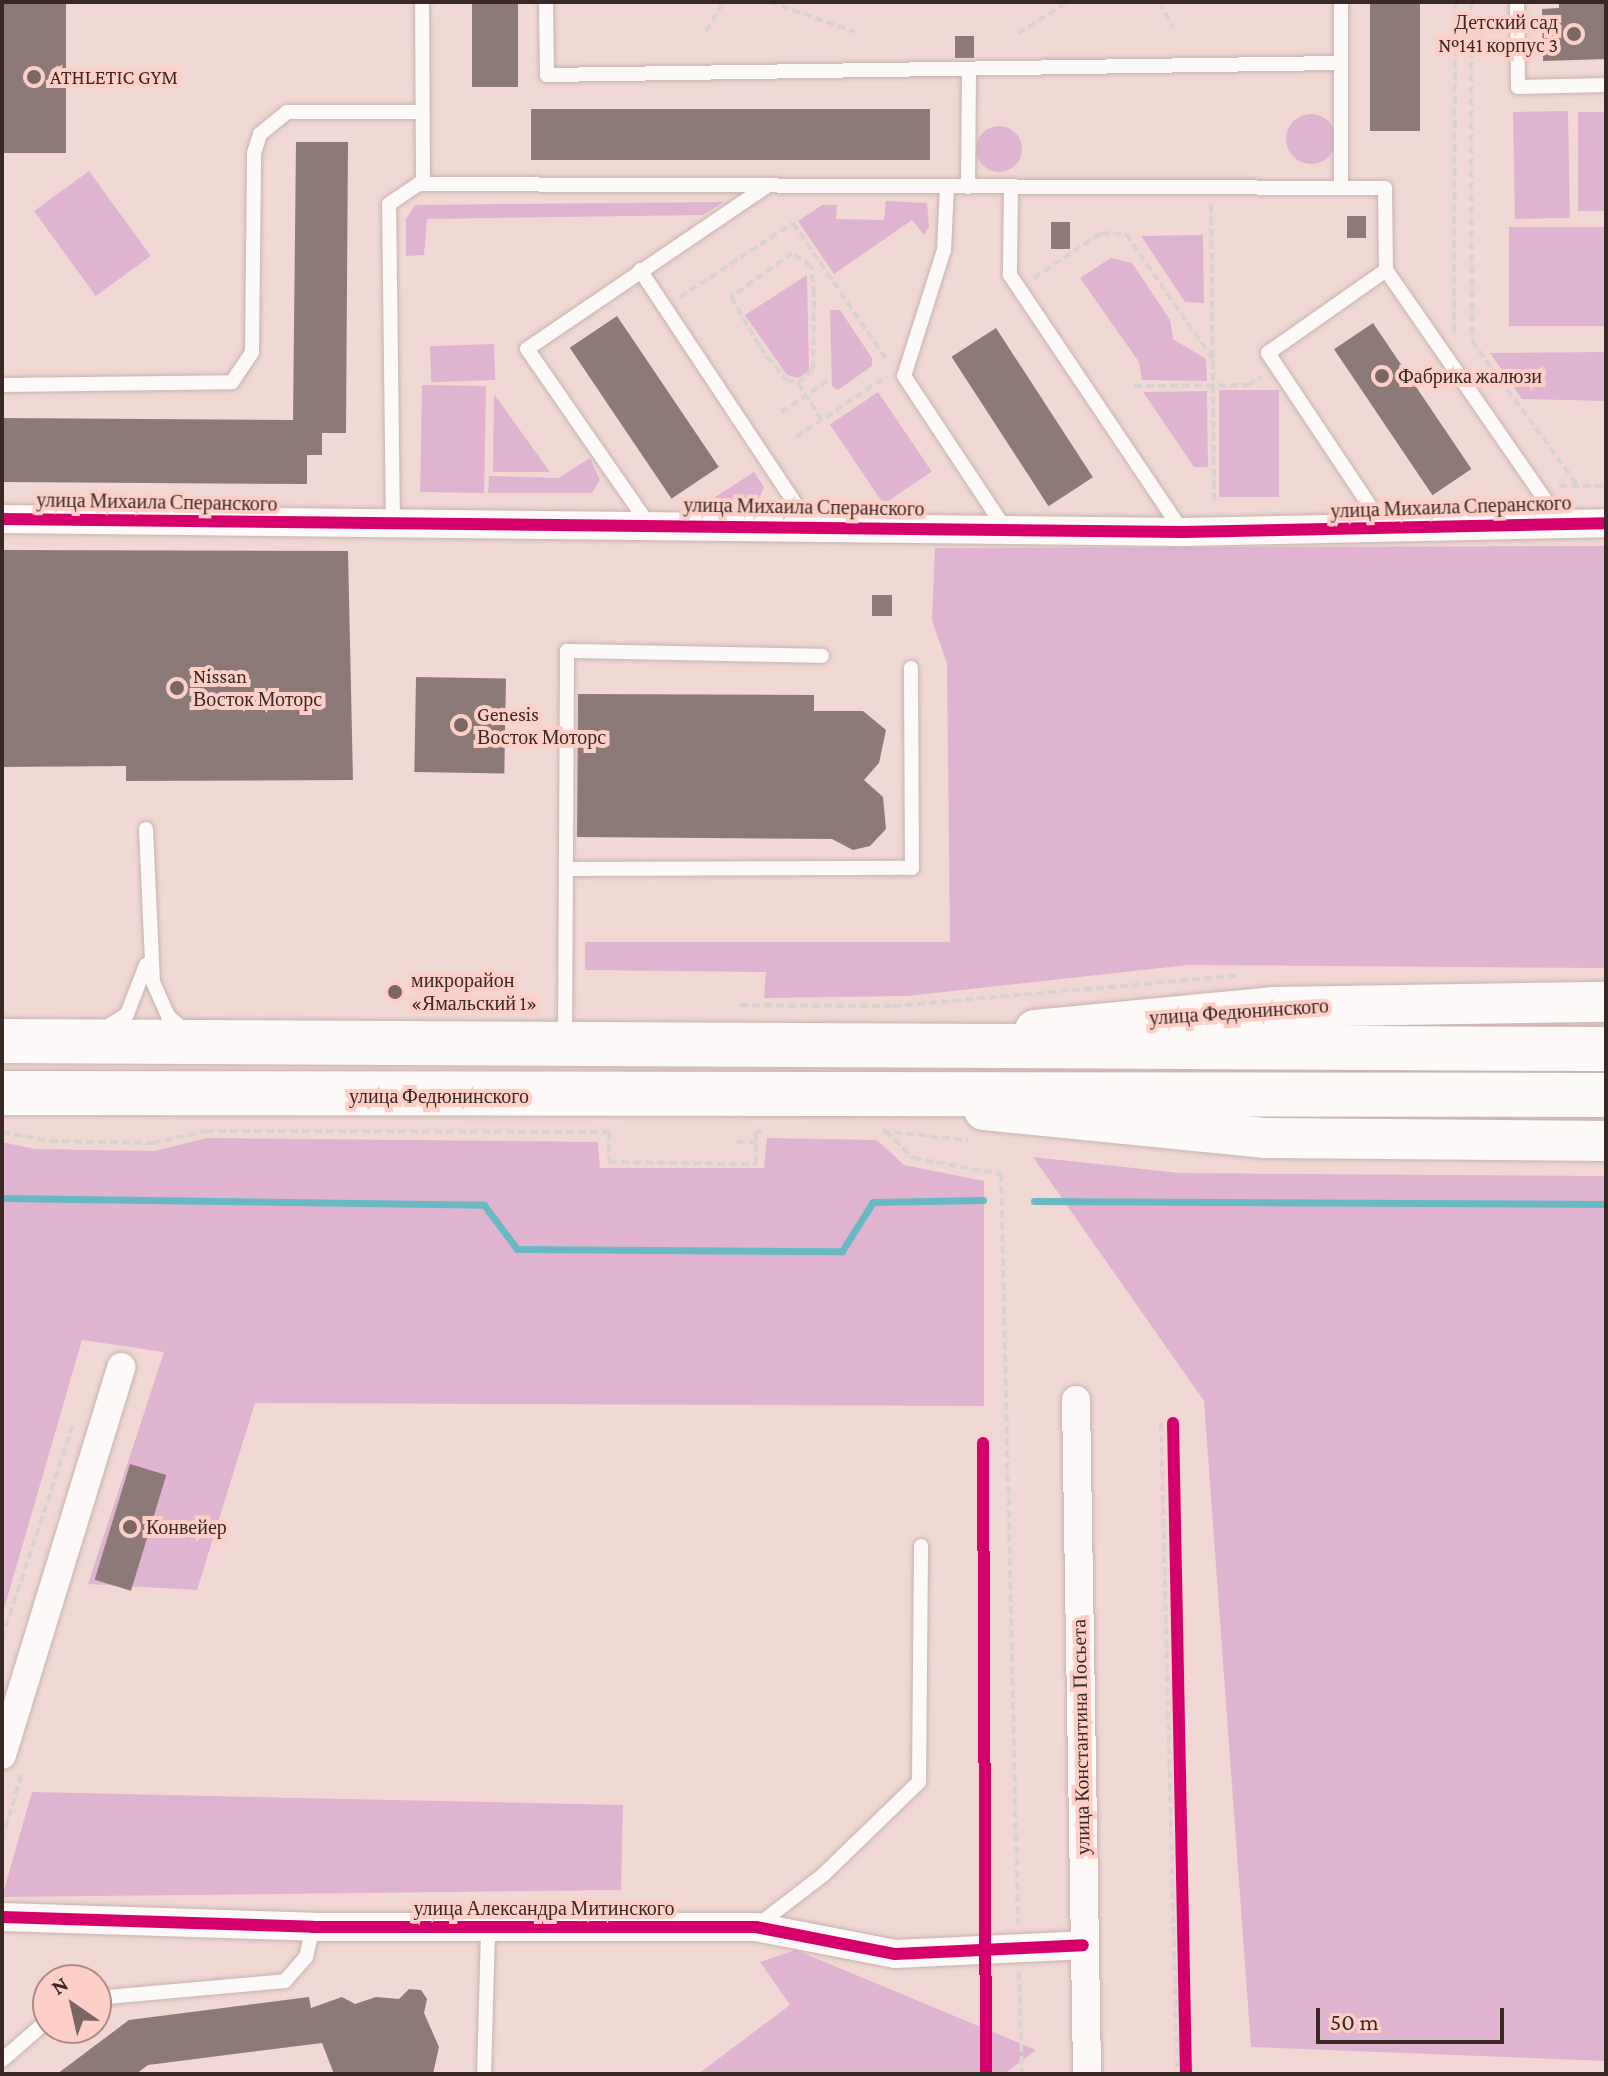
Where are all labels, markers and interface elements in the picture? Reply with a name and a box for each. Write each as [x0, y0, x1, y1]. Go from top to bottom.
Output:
place label: Детский сад №141 корпус 3 [1438, 10, 1558, 57]
marker: Детский сад №141 корпус 3 [1565, 25, 1583, 43]
place label: ATHLETIC GYM [50, 65, 178, 89]
marker: ATHLETIC GYM [25, 68, 43, 86]
place label: Фабрика жалюзи [1398, 364, 1542, 388]
marker: Фабрика жалюзи [1373, 367, 1391, 385]
street label: улица Михаила Сперанского [36, 488, 278, 516]
street label: улица Михаила Сперанского [1330, 491, 1572, 523]
street label: улица Михаила Сперанского [683, 493, 925, 521]
place label: Nissan Восток Моторс [193, 664, 322, 711]
marker: Nissan Восток Моторс [168, 679, 186, 697]
place label: Genesis Восток Моторс [477, 702, 606, 749]
marker: Genesis Восток Моторс [452, 716, 470, 734]
place label: микрорайон «Ямальский 1» [411, 968, 537, 1015]
marker: микрорайон «Ямальский 1» [386, 983, 404, 1001]
street label: улица Федюнинского [1148, 994, 1330, 1030]
street label: улица Федюнинского [349, 1084, 529, 1108]
place label: Конвейер [146, 1515, 227, 1539]
marker: Конвейер [121, 1518, 139, 1536]
street label: улица Константина Посьета [1067, 1619, 1095, 1855]
street label: улица Александра Митинского [413, 1896, 675, 1920]
north arrow [32, 1964, 112, 2044]
text: N [46, 1971, 73, 2000]
scale bar [1320, 1992, 1508, 2042]
text: 50 m [1330, 2008, 1379, 2035]

